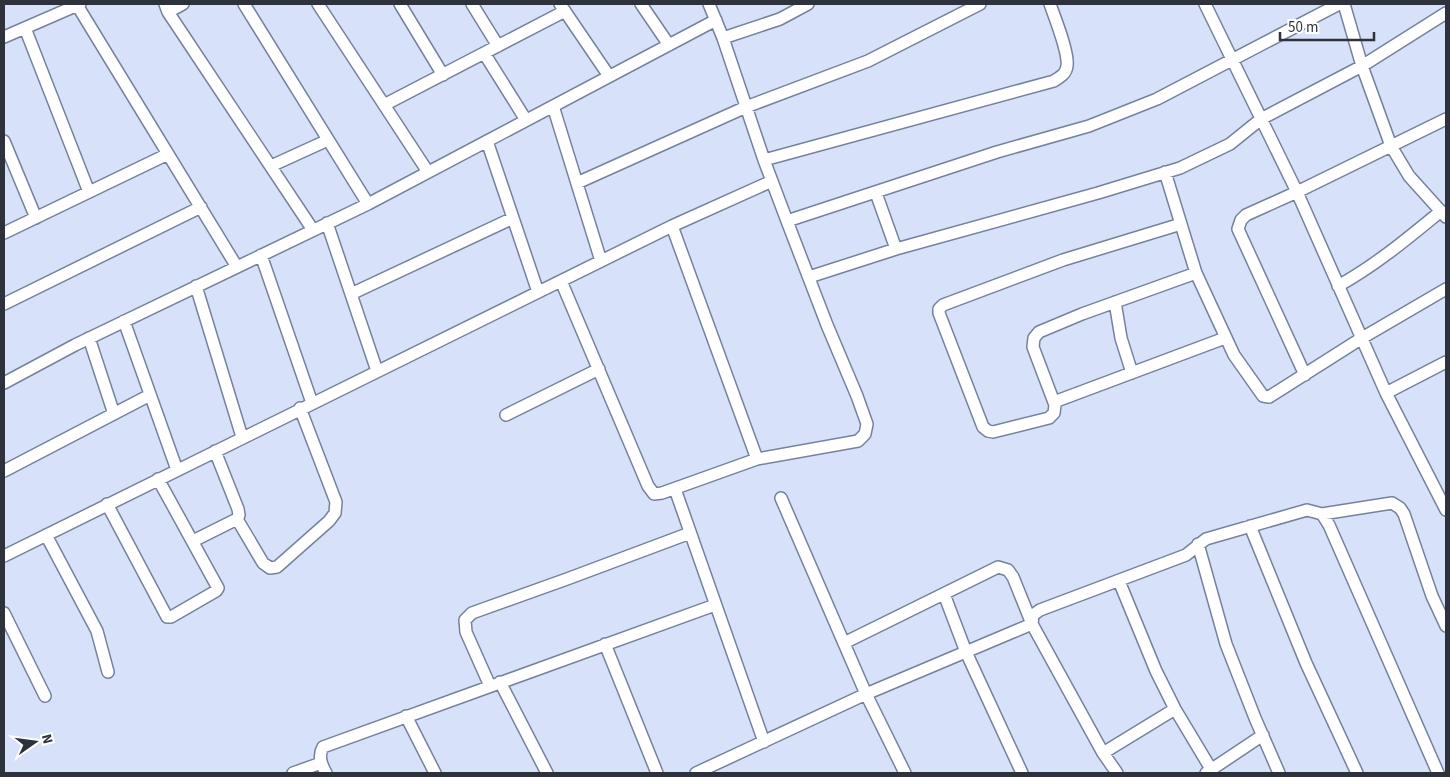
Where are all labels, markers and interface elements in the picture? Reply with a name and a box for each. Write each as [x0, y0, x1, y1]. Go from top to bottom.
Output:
scale bar [1280, 10, 1374, 42]
text: 50 m [1288, 17, 1318, 38]
north arrow [10, 717, 60, 767]
text: N [36, 732, 57, 746]

